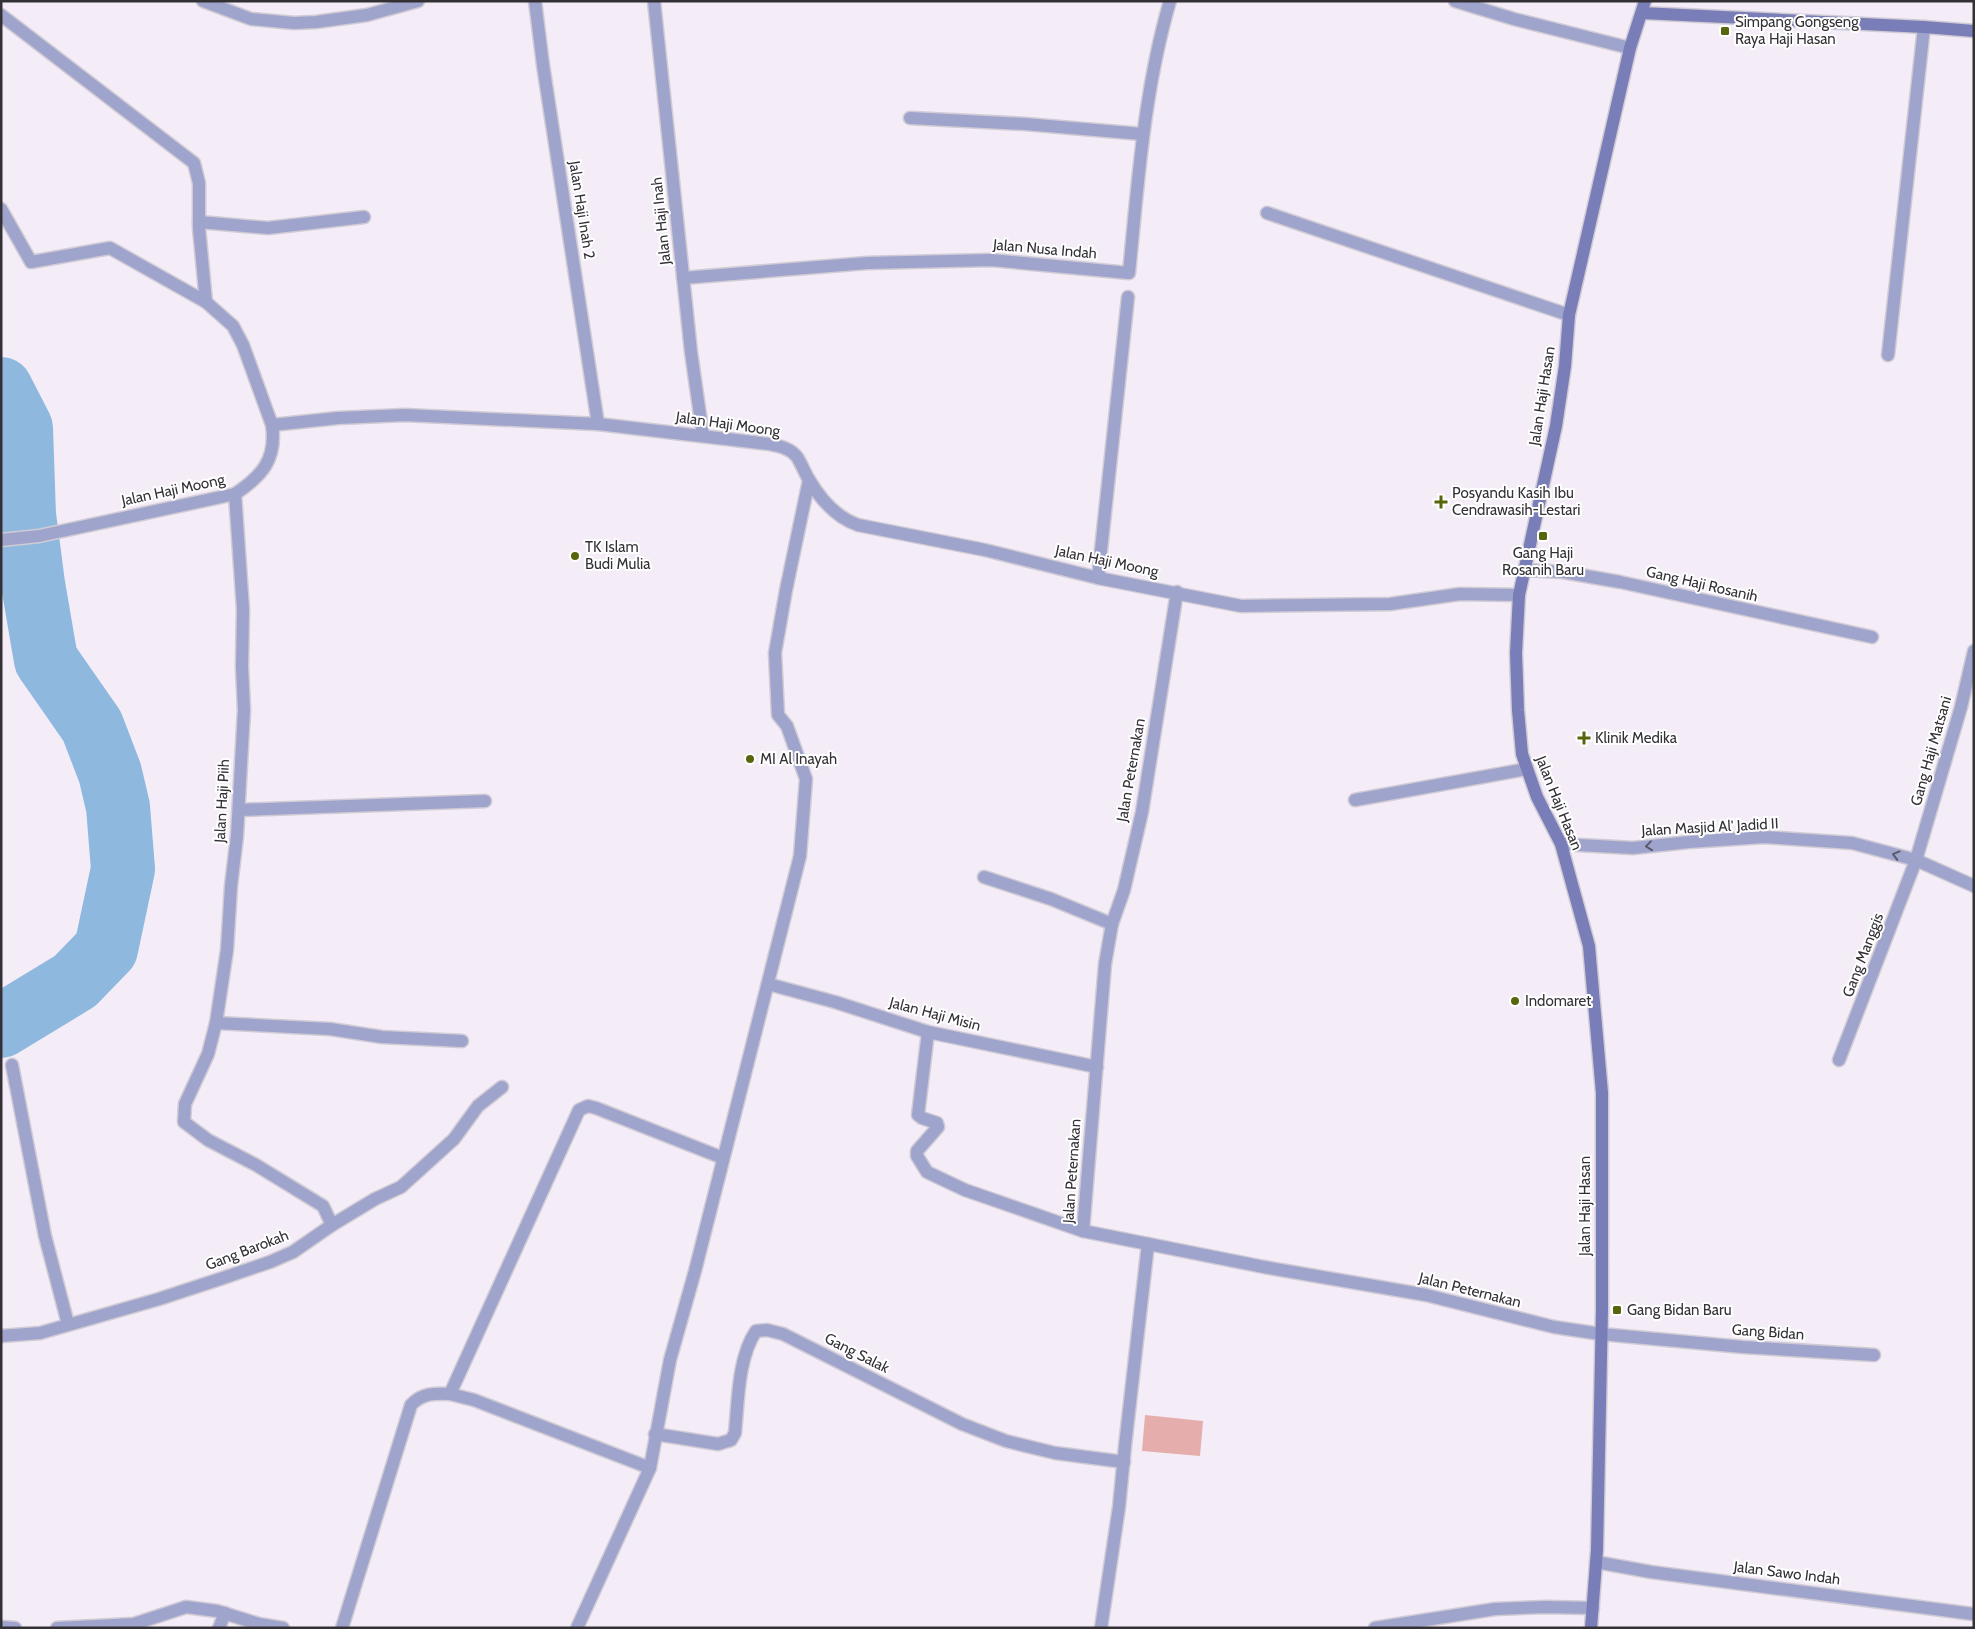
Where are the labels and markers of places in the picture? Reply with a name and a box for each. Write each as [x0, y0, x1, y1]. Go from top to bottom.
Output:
place label: Simpang Gongseng Raya Haji Hasan [1735, 13, 1859, 48]
marker: Simpang Gongseng Raya Haji Hasan [1719, 25, 1731, 37]
place label: Posyandu Kasih Ibu Cendrawasih-Lestari [1452, 484, 1580, 519]
marker: Posyandu Kasih Ibu Cendrawasih-Lestari [1434, 495, 1448, 509]
marker: Gang Haji Rosanih Baru [1537, 530, 1549, 542]
place label: TK Islam Budi Mulia [585, 538, 651, 573]
place label: Gang Haji Rosanih Baru [1502, 544, 1584, 579]
marker: TK Islam Budi Mulia [569, 550, 581, 562]
place label: Klinik Medika [1595, 729, 1678, 747]
marker: Klinik Medika [1577, 731, 1591, 745]
place label: MI Al Inayah [760, 750, 837, 768]
marker: MI Al Inayah [744, 753, 756, 765]
place label: Indomaret [1525, 992, 1591, 1010]
marker: Indomaret [1509, 995, 1521, 1007]
place label: Gang Bidan Baru [1627, 1301, 1732, 1319]
marker: Gang Bidan Baru [1611, 1304, 1623, 1316]

